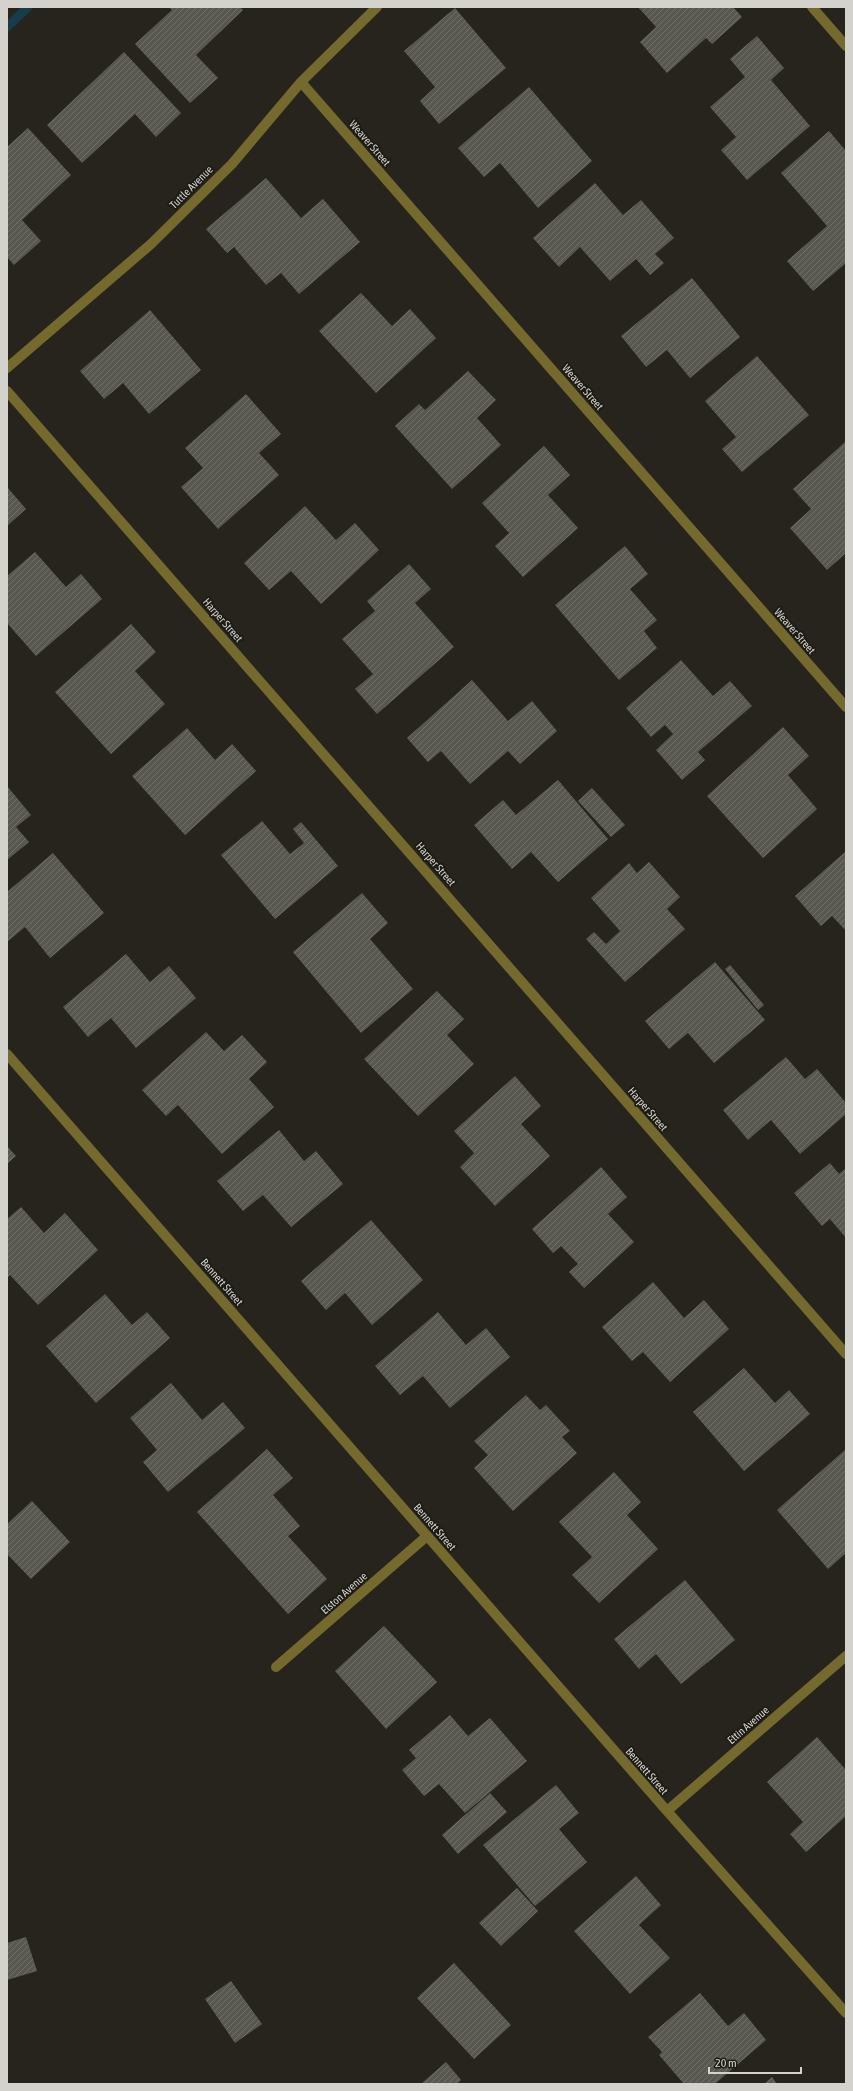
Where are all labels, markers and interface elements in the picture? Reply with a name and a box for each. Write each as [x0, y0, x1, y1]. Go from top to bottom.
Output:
street label: Weaver Street [347, 118, 393, 168]
street label: Tuttle Avenue [167, 163, 215, 211]
street label: Weaver Street [560, 362, 606, 412]
street label: Harper Street [201, 596, 245, 644]
street label: Weaver Street [772, 606, 818, 656]
street label: Harper Street [414, 840, 458, 888]
street label: Harper Street [626, 1085, 670, 1133]
street label: Bennett Street [198, 1256, 246, 1308]
street label: Bennett Street [411, 1501, 459, 1553]
street label: Elston Avenue [319, 1570, 369, 1616]
street label: Ettin Avenue [725, 1704, 771, 1746]
street label: Bennett Street [623, 1745, 671, 1797]
scale bar [709, 2049, 801, 2075]
text: 20 m [715, 2056, 737, 2070]

